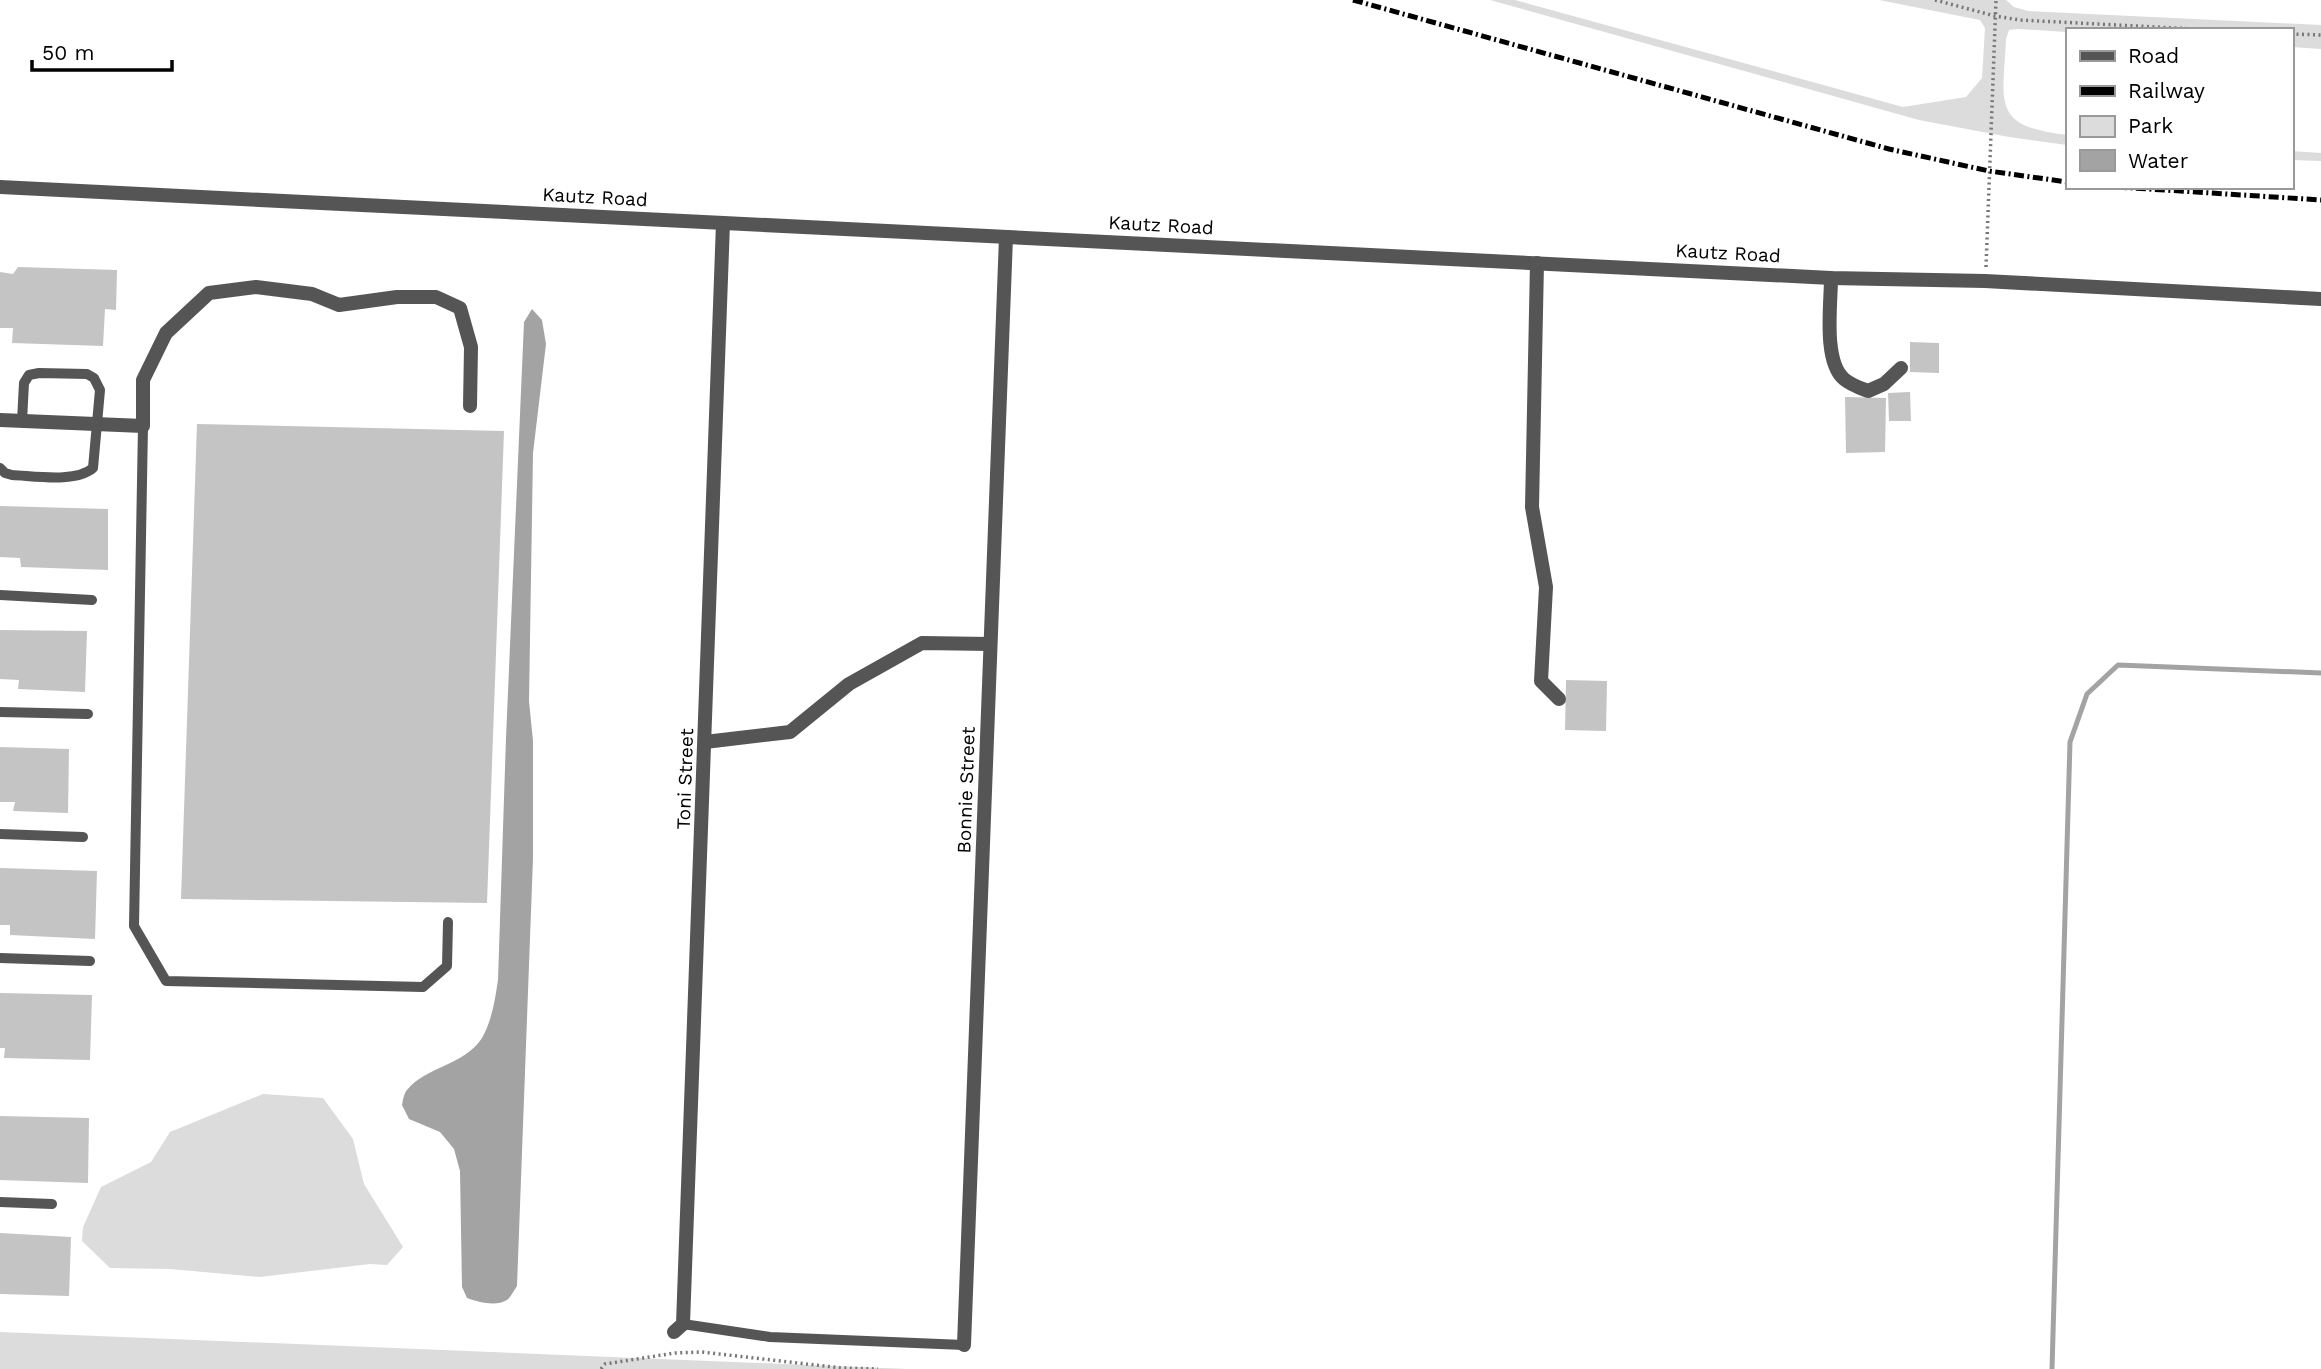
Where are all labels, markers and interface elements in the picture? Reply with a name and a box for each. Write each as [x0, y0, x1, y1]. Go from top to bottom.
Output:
scale bar [32, 28, 172, 72]
legend [2066, 28, 2293, 189]
text: 50 m [42, 40, 94, 65]
text: Road [2128, 43, 2179, 68]
text: Railway [2128, 78, 2205, 103]
text: Park [2128, 113, 2173, 138]
text: Water [2128, 148, 2189, 173]
street label: Kautz Road [542, 183, 648, 211]
street label: Kautz Road [1108, 211, 1214, 239]
street label: Kautz Road [1675, 239, 1781, 267]
street label: Bonnie Street [952, 726, 980, 854]
street label: Toni Street [672, 728, 698, 830]

